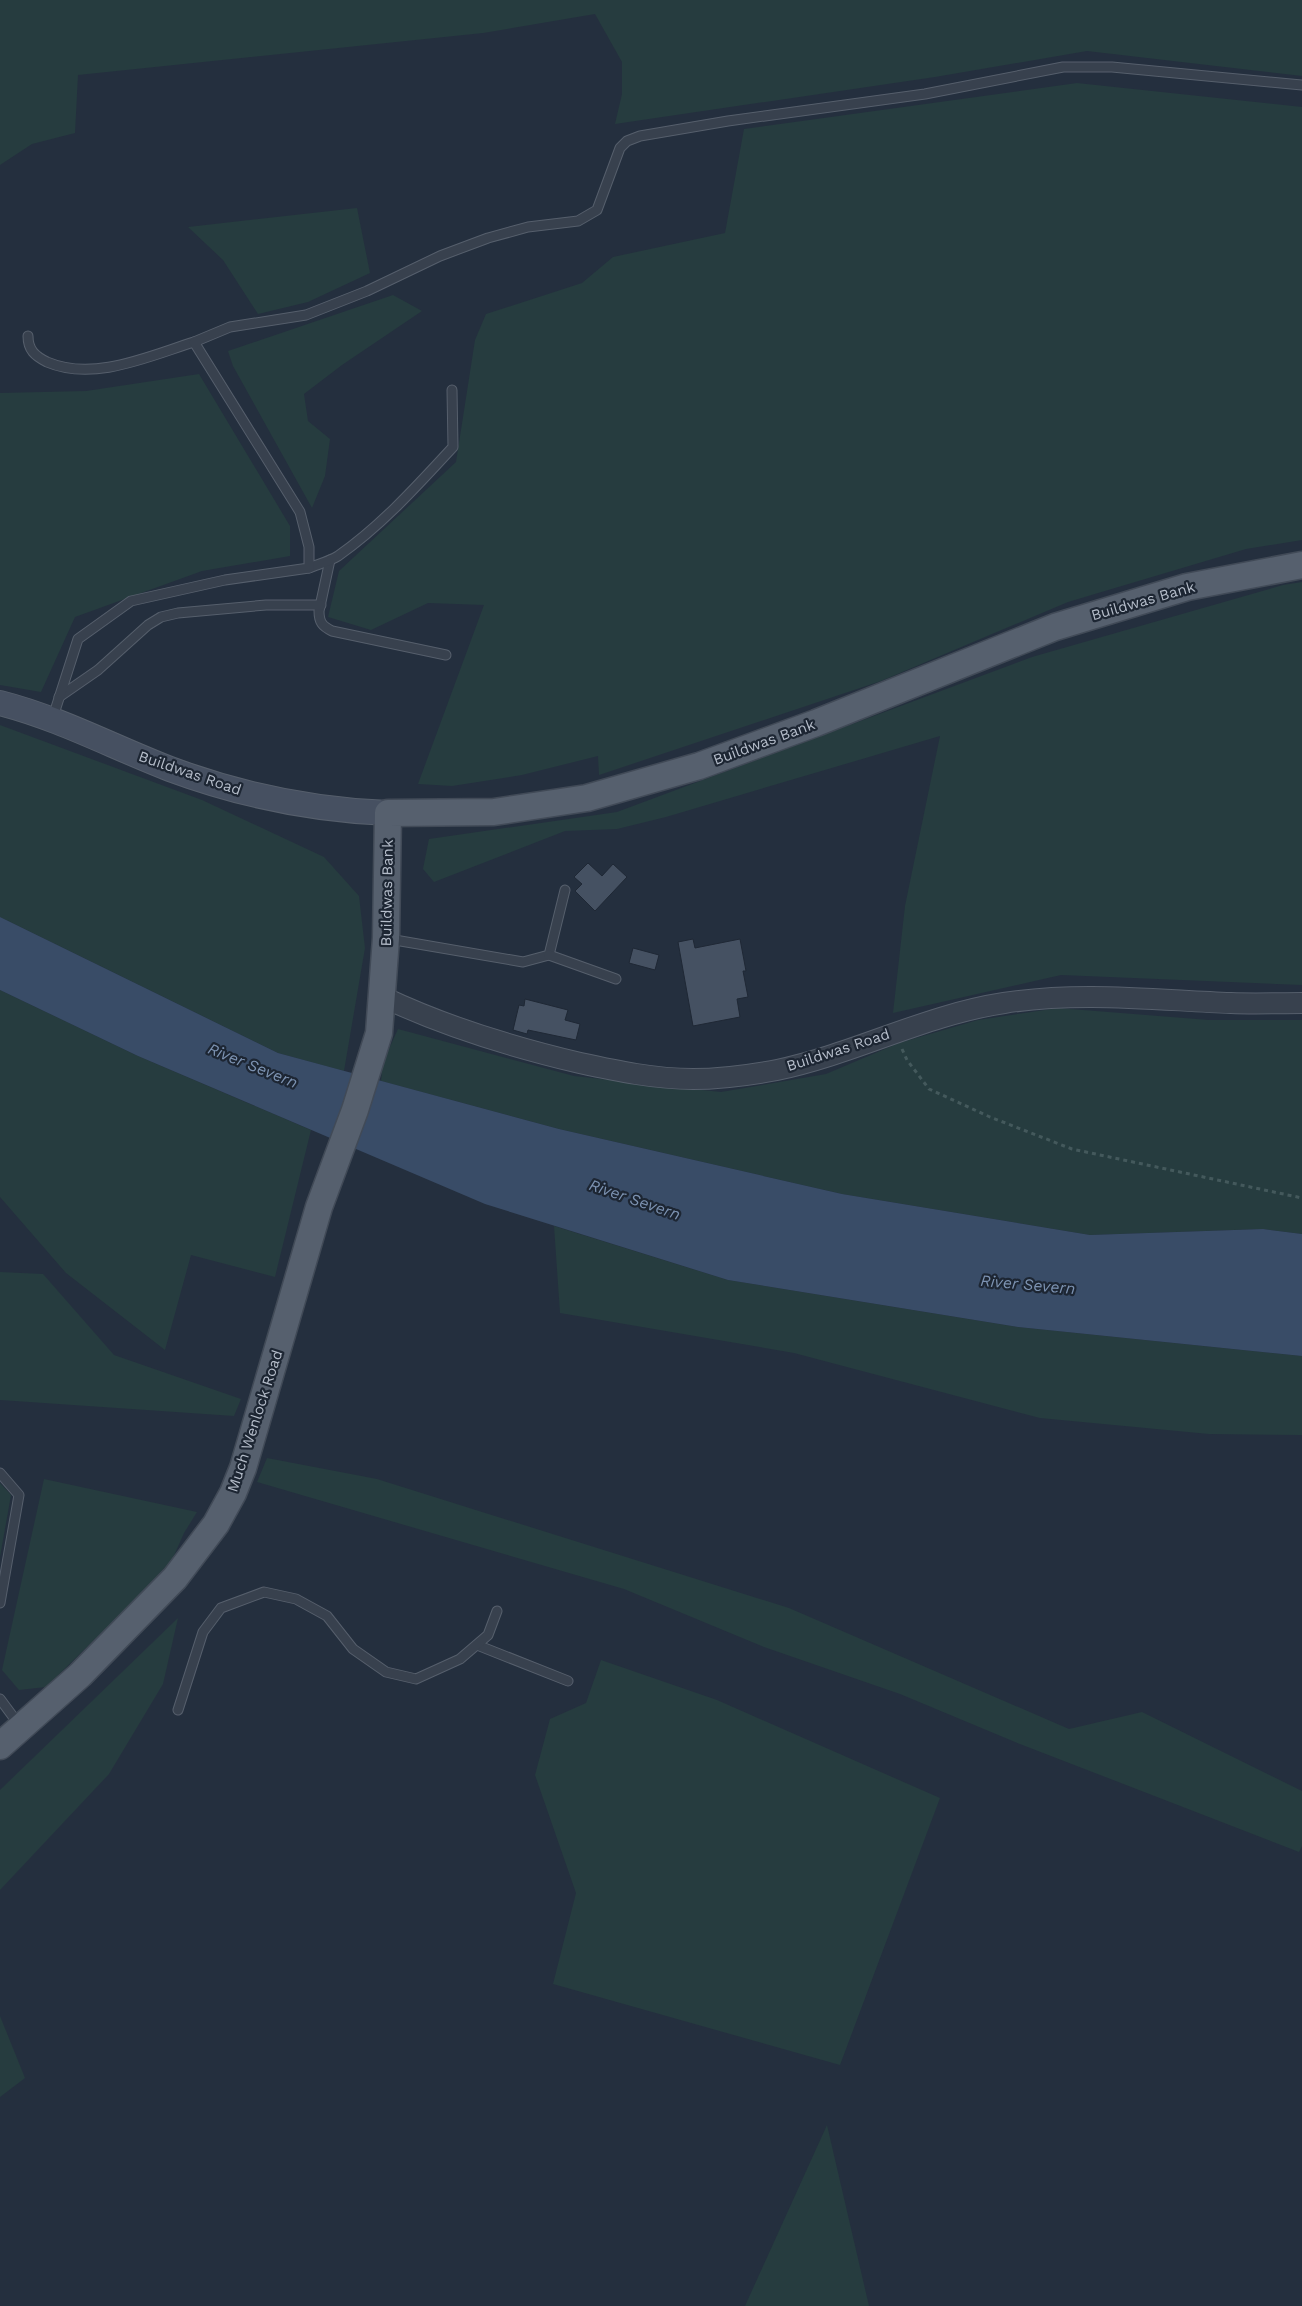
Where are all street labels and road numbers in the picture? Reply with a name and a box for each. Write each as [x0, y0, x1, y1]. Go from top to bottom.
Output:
street label: Buildwas Bank [1089, 577, 1197, 624]
street label: Buildwas Bank [711, 715, 818, 769]
street label: Buildwas Road [136, 747, 244, 799]
street label: Buildwas Bank [377, 839, 397, 947]
street label: Buildwas Road [784, 1025, 892, 1075]
street label: Much Wenlock Road [224, 1348, 286, 1494]

